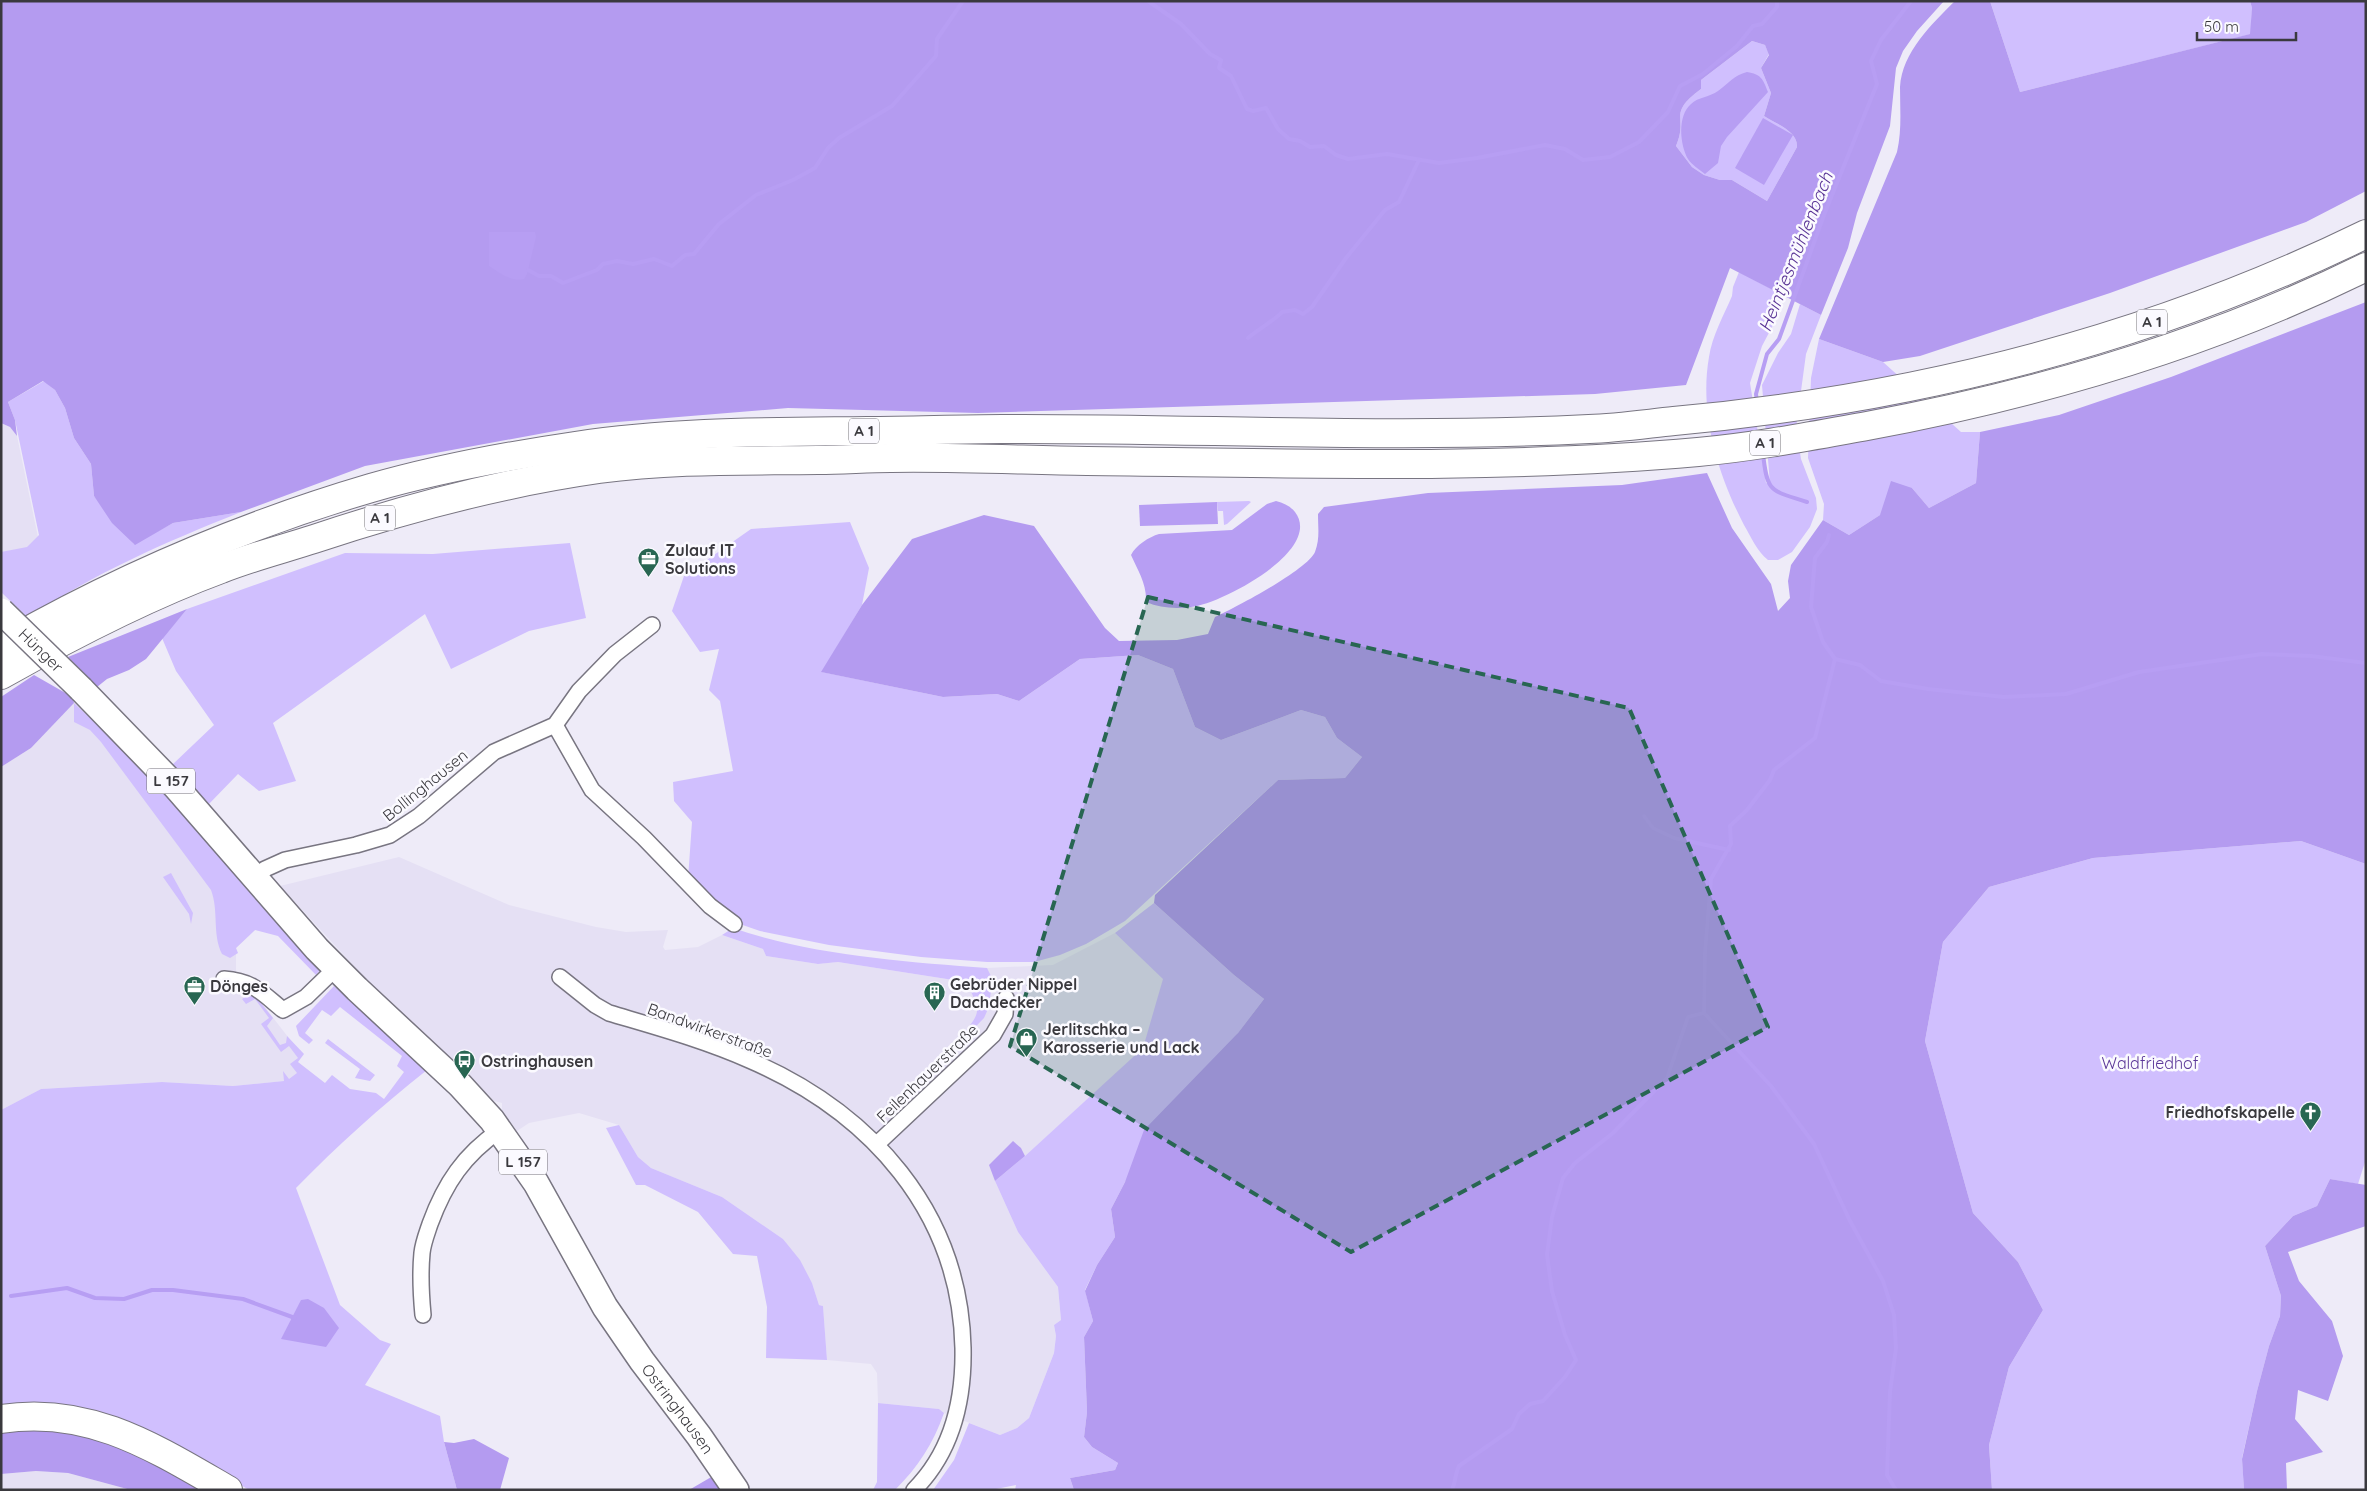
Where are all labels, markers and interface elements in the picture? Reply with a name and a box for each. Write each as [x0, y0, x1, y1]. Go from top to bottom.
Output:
scale bar [2197, 10, 2296, 42]
text: 50 m [2204, 17, 2239, 36]
water label: Heintjesmühlenbach [1753, 168, 1838, 335]
road number: A 1 [2137, 310, 2167, 334]
road number: A 1 [849, 418, 879, 444]
road number: A 1 [1750, 430, 1780, 456]
road number: A 1 [365, 506, 395, 530]
place label: Zulauf IT Solutions [665, 540, 736, 578]
office icon: Zulauf IT Solutions [637, 547, 661, 578]
street label: Hünger [15, 624, 68, 676]
street label: Bollinghausen [378, 745, 472, 825]
road number: L 157 [147, 768, 195, 794]
office icon: Dönges [182, 974, 206, 1005]
place label: Gebrüder Nippel Dachdecker [950, 974, 1077, 1012]
place label: Dönges [210, 976, 268, 996]
building icon: Gebrüder Nippel Dachdecker [922, 981, 946, 1012]
street label: Bandwirkerstraße [645, 998, 775, 1062]
street label: Feilenhauerstraße [872, 1019, 982, 1127]
place label: Jerlitschka – Karosserie und Lack [1043, 1019, 1200, 1057]
shop icon: Jerlitschka – Karosserie und Lack [1015, 1026, 1039, 1057]
bus stop icon: Ostringhausen [453, 1049, 477, 1080]
place label: Ostringhausen [481, 1051, 593, 1071]
park label: Waldfriedhof [2102, 1053, 2199, 1073]
church icon: Friedhofskapelle [2299, 1100, 2323, 1131]
place label: Friedhofskapelle [2165, 1102, 2295, 1122]
road number: L 157 [499, 1150, 547, 1174]
street label: Ostringhausen [638, 1360, 718, 1458]

